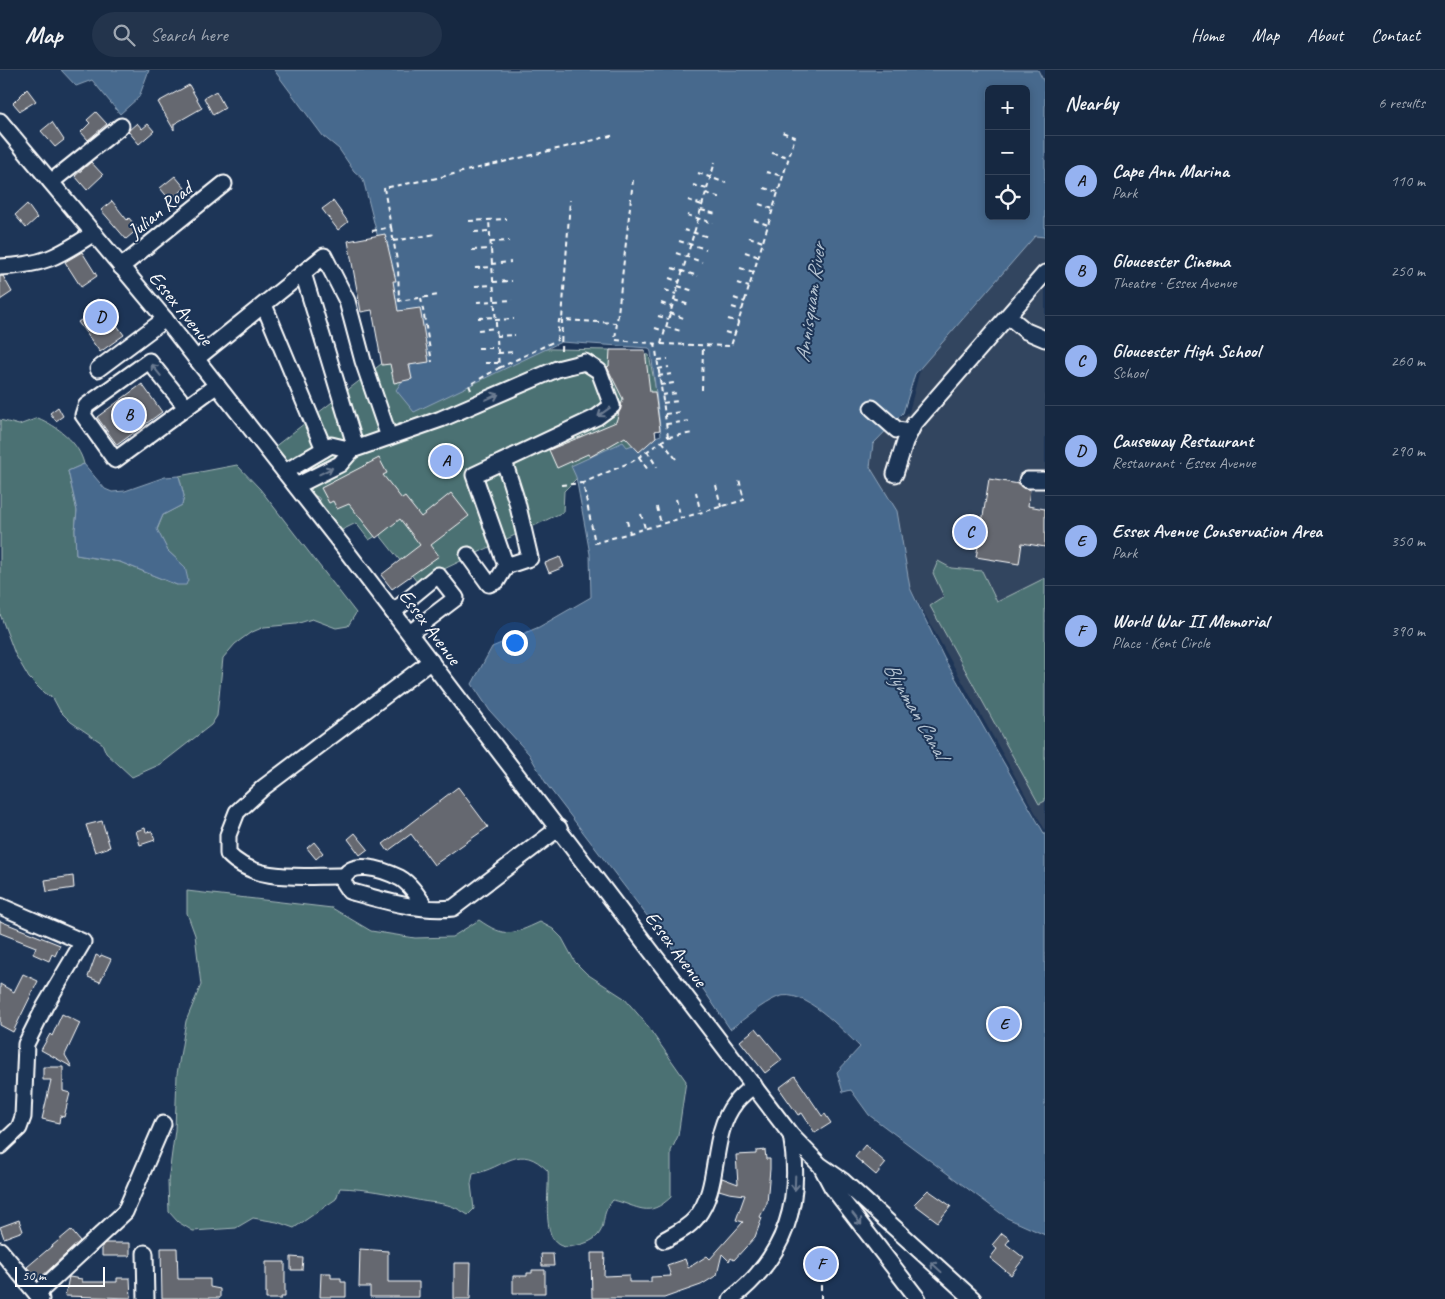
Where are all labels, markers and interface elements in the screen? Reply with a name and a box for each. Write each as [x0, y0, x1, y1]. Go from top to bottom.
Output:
search box [92, 12, 442, 57]
text: Map [25, 20, 62, 50]
icon: search [110, 21, 138, 49]
text: Search here [150, 23, 228, 47]
text: Home [1191, 24, 1224, 46]
text: Map [1252, 24, 1279, 46]
text: About [1307, 24, 1343, 46]
text: Contact [1371, 24, 1420, 46]
map controls [985, 85, 1030, 220]
button: + [985, 85, 1030, 130]
text: Nearby [1065, 90, 1118, 116]
text: 6 results [1378, 93, 1425, 113]
button: − [985, 130, 1030, 175]
text: Cape Ann Marina [1112, 159, 1229, 183]
text: A [1077, 171, 1085, 191]
text: 110 m [1391, 171, 1425, 191]
street label: Julian Road [122, 174, 200, 244]
button: locate [985, 175, 1030, 220]
text: Park [1112, 183, 1137, 203]
water label: Annisquam River [789, 238, 832, 364]
text: Gloucester Cinema [1112, 249, 1230, 273]
text: B [1077, 261, 1085, 281]
text: 250 m [1391, 261, 1425, 281]
street label: Essex Avenue [143, 266, 219, 351]
text: Theatre · Essex Avenue [1112, 273, 1236, 293]
pin: D [85, 298, 117, 336]
text: Gloucester High School [1112, 339, 1260, 363]
text: C [1077, 351, 1085, 371]
text: 260 m [1391, 351, 1425, 371]
one-way arrow [150, 363, 161, 376]
text: School [1112, 363, 1146, 383]
one-way arrow [484, 391, 499, 401]
pin: B [113, 396, 145, 434]
one-way arrow [598, 406, 611, 417]
text: Causeway Restaurant [1112, 429, 1253, 453]
text: D [1076, 441, 1086, 461]
text: 290 m [1391, 441, 1425, 461]
pin: A [430, 442, 462, 480]
text: Restaurant · Essex Avenue [1112, 453, 1256, 473]
one-way arrow [318, 466, 333, 475]
pin: C [954, 513, 986, 551]
text: Essex Avenue Conservation Area [1112, 519, 1322, 543]
text: E [1077, 531, 1085, 551]
text: 350 m [1391, 531, 1425, 551]
text: Park [1112, 543, 1137, 563]
street label: Essex Avenue [393, 584, 468, 671]
text: World War II Memorial [1112, 609, 1269, 633]
text: F [1077, 621, 1085, 641]
text: 390 m [1391, 621, 1425, 641]
your location [502, 630, 528, 656]
text: Place · Kent Circle [1112, 633, 1210, 653]
water label: Blynman Canal [878, 657, 958, 769]
street label: Essex Avenue [639, 906, 714, 993]
pin: E [988, 1005, 1020, 1043]
one-way arrow [791, 1175, 800, 1191]
one-way arrow [852, 1212, 862, 1226]
pin: F [805, 1245, 837, 1283]
one-way arrow [930, 1261, 943, 1272]
scale bar [15, 1264, 105, 1287]
text: 50 m [22, 1267, 46, 1284]

